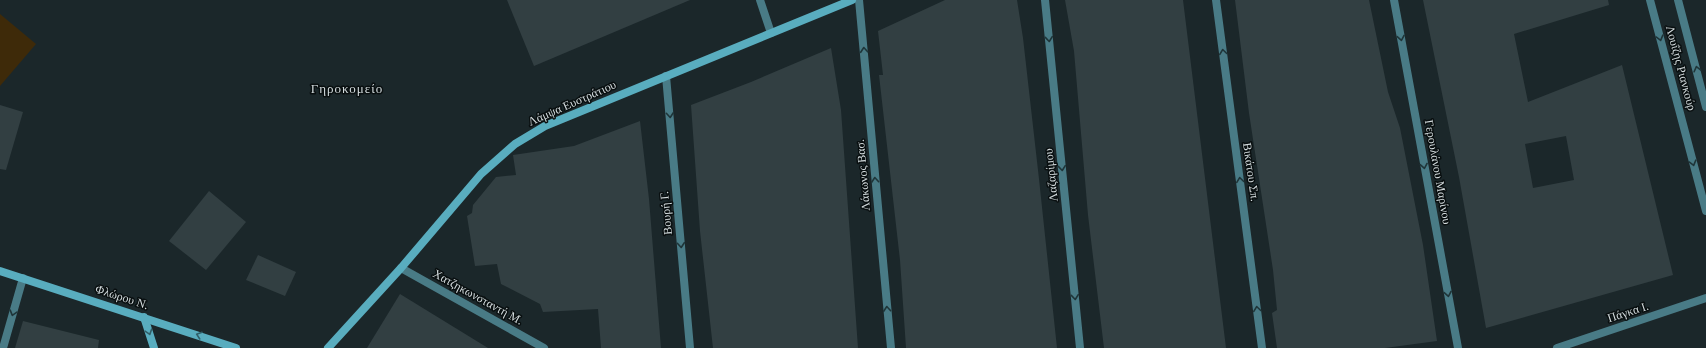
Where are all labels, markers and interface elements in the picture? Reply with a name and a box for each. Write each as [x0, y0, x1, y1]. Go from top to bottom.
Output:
street label: Λουΐζης Ριανκούρ [1663, 24, 1699, 112]
one-way arrow [1656, 34, 1664, 41]
one-way arrow [1396, 35, 1405, 41]
one-way arrow [1044, 36, 1053, 42]
one-way arrow [859, 47, 868, 53]
one-way arrow [1219, 49, 1228, 55]
one-way arrow [1693, 66, 1701, 72]
street label: Λάμψα Ευστράτιου [526, 77, 618, 129]
district label: Γηροκομείο [311, 81, 383, 96]
one-way arrow [665, 112, 674, 118]
street label: Γερουλάνου Μαρίνου [1422, 119, 1454, 225]
street label: Λάκωνος Βασ. [853, 139, 873, 211]
street label: Βικάτου Σπ. [1240, 142, 1262, 202]
street label: Λαζαρίμου [1041, 148, 1061, 202]
one-way arrow [1689, 160, 1697, 167]
one-way arrow [1420, 163, 1428, 169]
one-way arrow [1057, 165, 1066, 171]
one-way arrow [871, 177, 880, 183]
one-way arrow [1236, 177, 1245, 184]
street label: Βουρή Γ. [657, 191, 675, 235]
one-way arrow [676, 242, 685, 248]
street label: Χατζηκωνσταντή Μ. [431, 266, 525, 328]
street label: Φλώρου Ν. [94, 282, 150, 312]
one-way arrow [1443, 291, 1452, 297]
one-way arrow [1071, 294, 1080, 300]
street label: Πάγκα Ι. [1606, 299, 1650, 325]
one-way arrow [883, 306, 892, 312]
one-way arrow [1253, 306, 1262, 312]
one-way arrow [9, 309, 18, 316]
one-way arrow [144, 329, 153, 336]
one-way arrow [196, 332, 203, 340]

